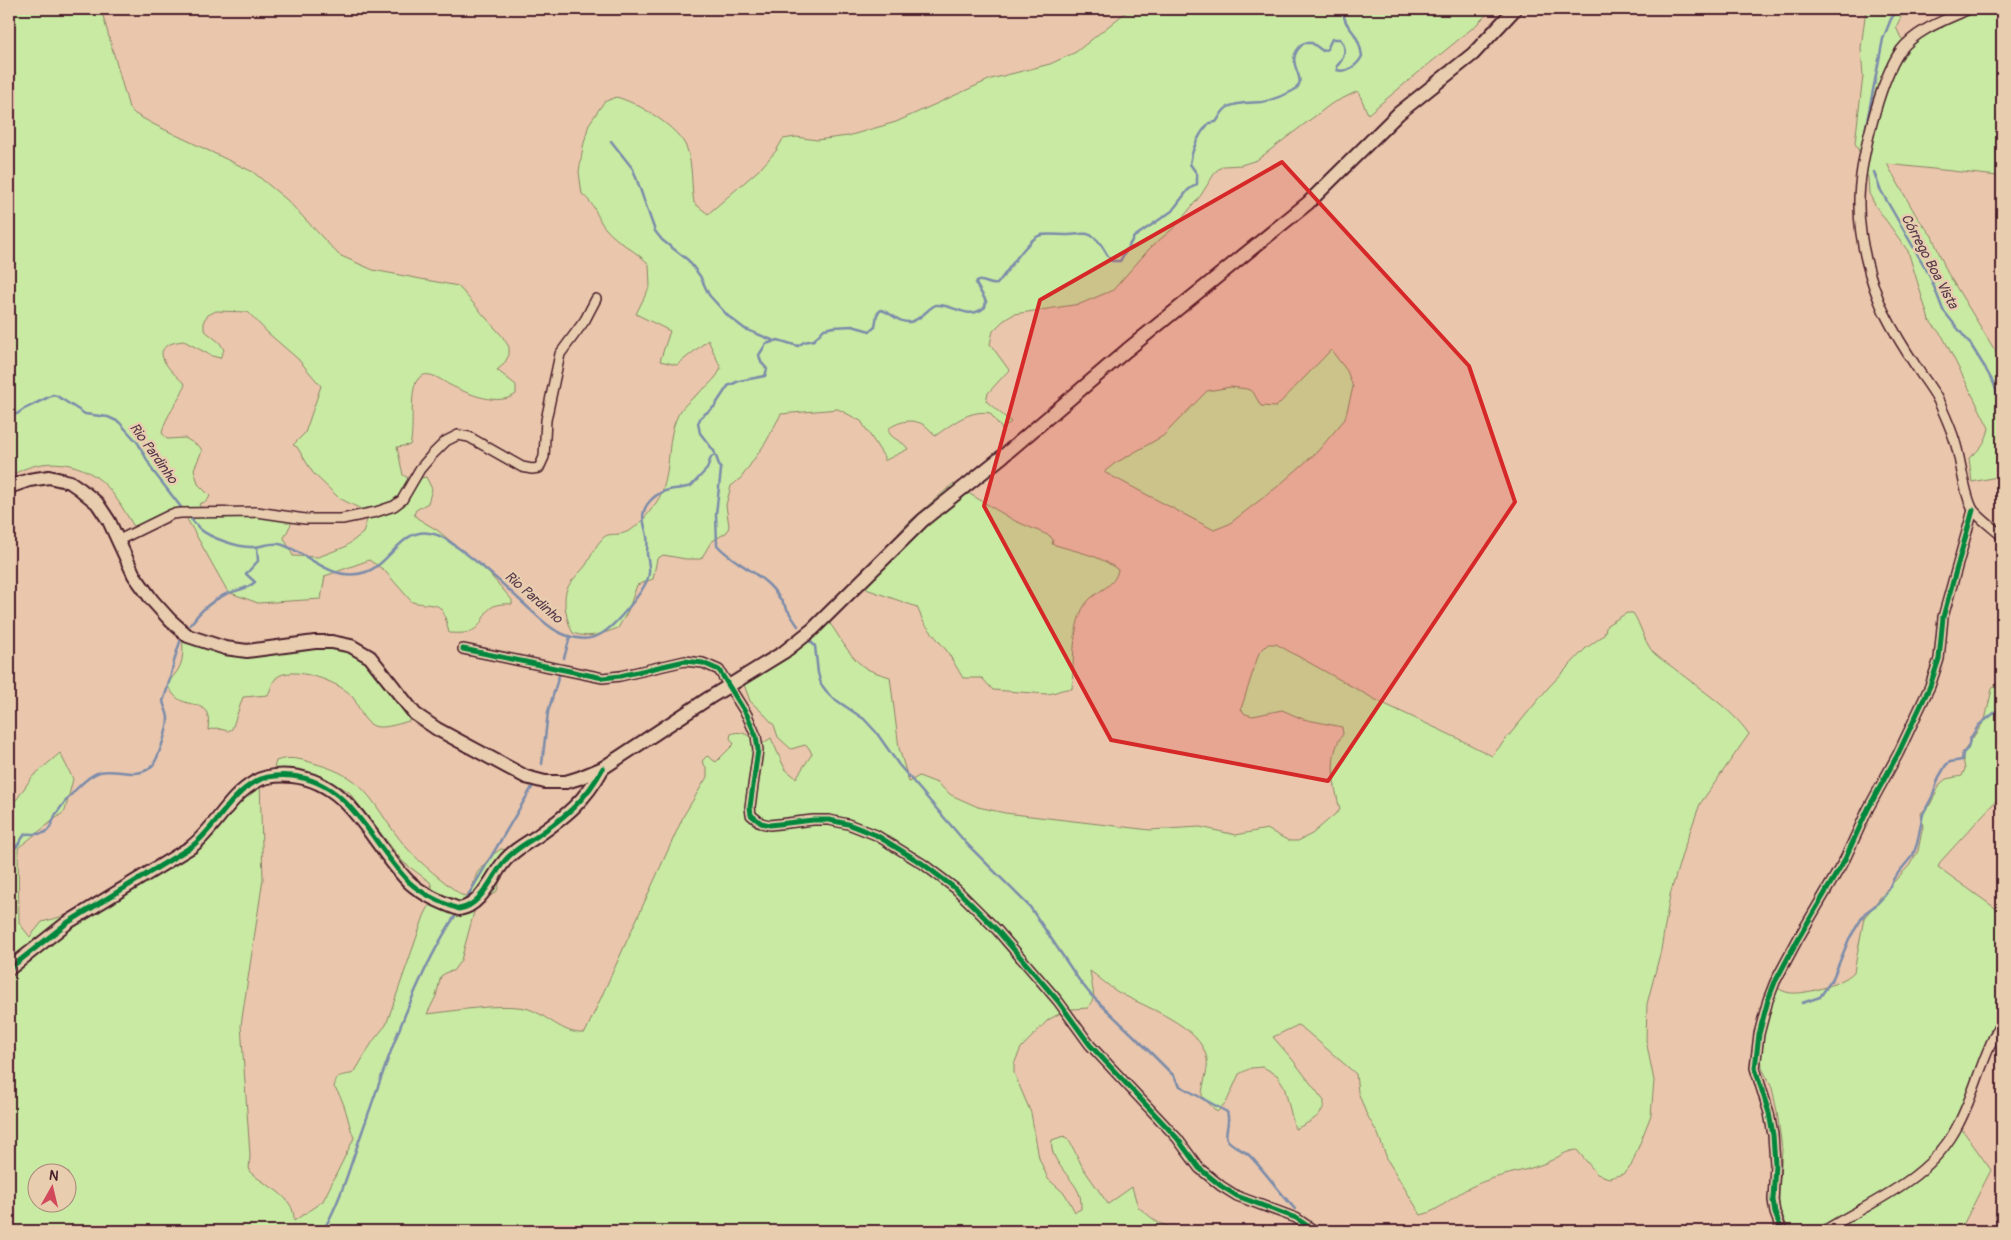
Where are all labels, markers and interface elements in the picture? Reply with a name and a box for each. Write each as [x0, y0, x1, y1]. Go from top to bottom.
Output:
water label: Córrego Boa Vista [1897, 211, 1962, 313]
water label: Rio Pardinho [126, 420, 182, 488]
water label: Rio Pardinho [501, 568, 567, 628]
north arrow [28, 1162, 78, 1212]
text: N [48, 1167, 60, 1185]

